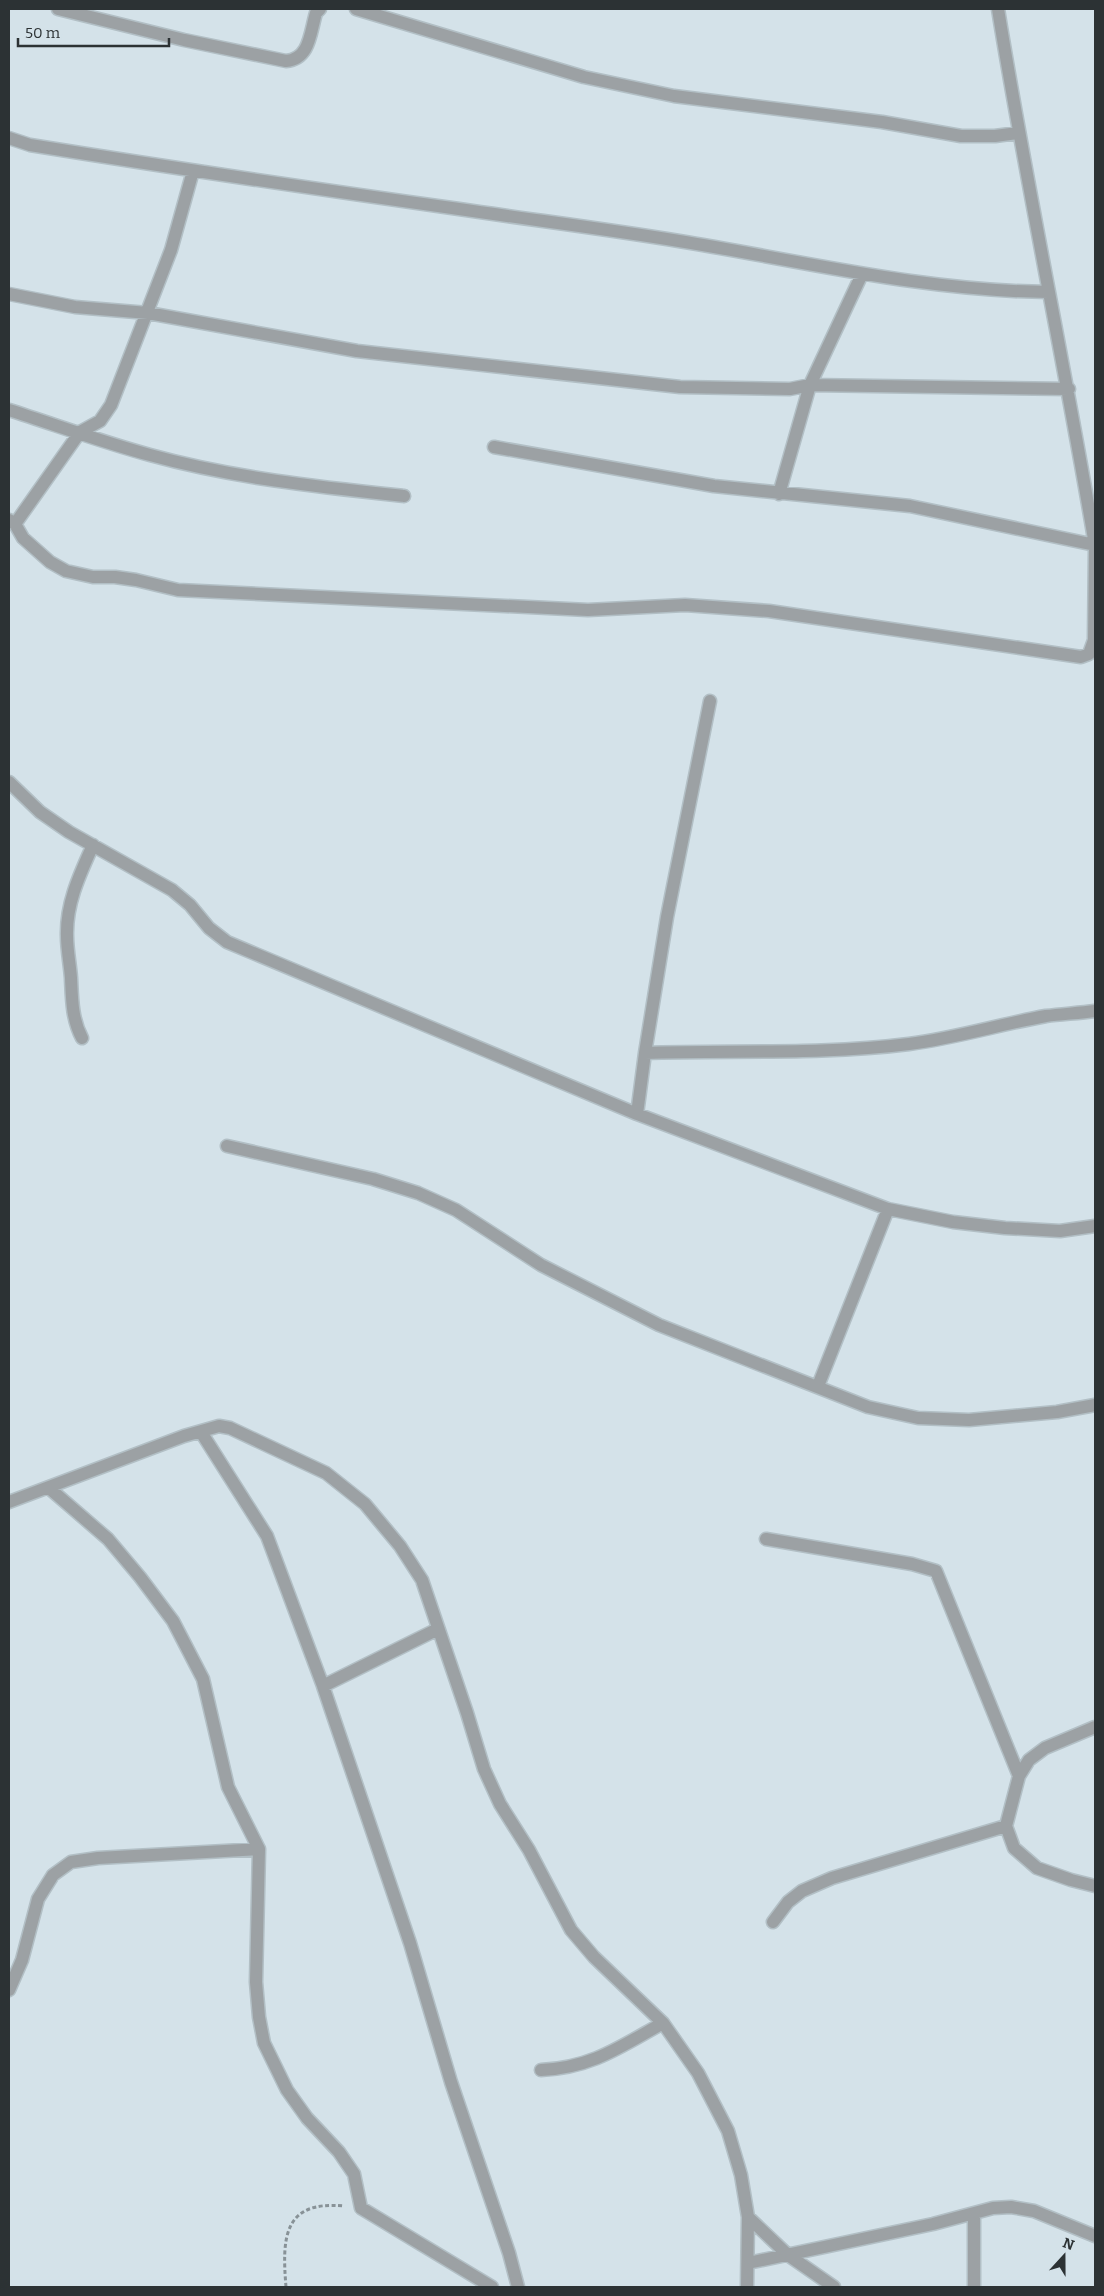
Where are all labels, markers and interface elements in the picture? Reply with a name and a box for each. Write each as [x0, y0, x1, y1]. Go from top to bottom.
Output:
scale bar [18, 15, 169, 47]
text: 50 m [25, 24, 61, 42]
north arrow [1039, 2231, 1089, 2281]
text: N [1060, 2234, 1077, 2254]

